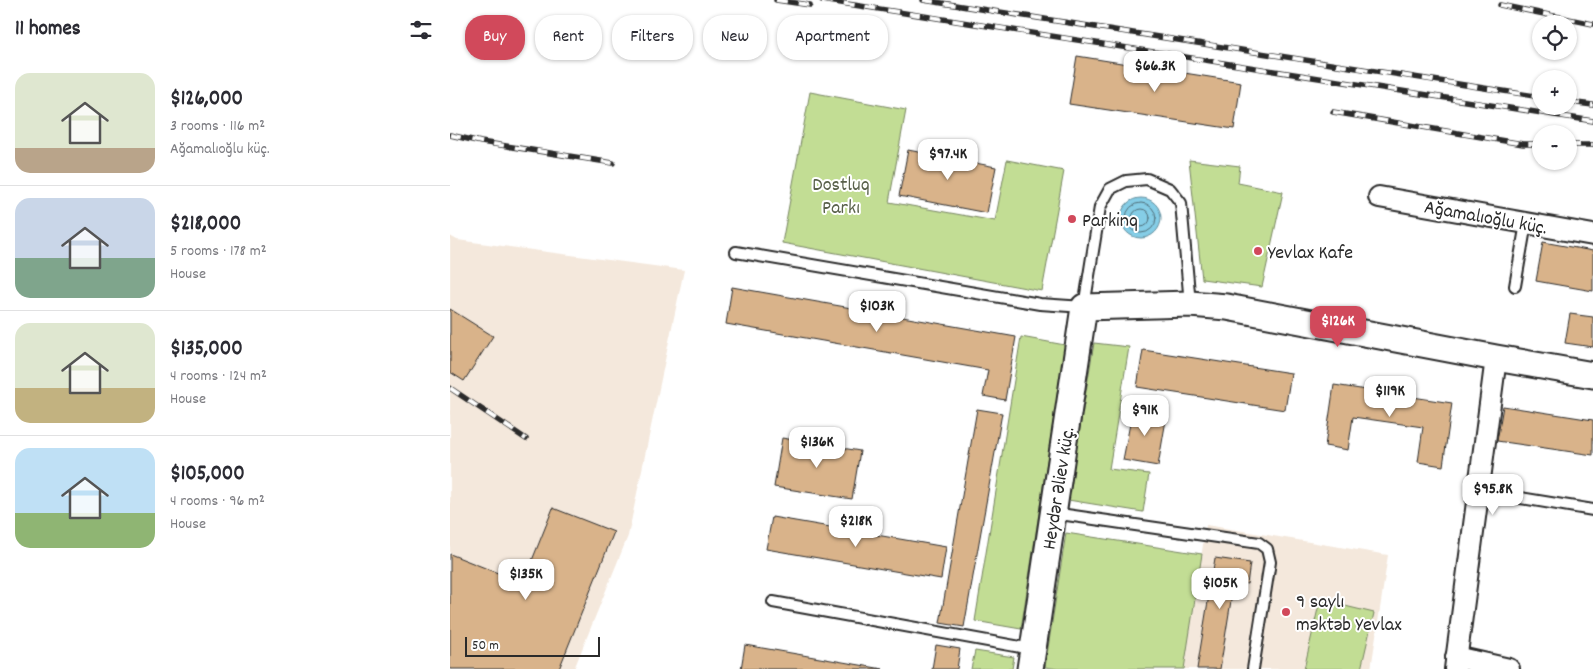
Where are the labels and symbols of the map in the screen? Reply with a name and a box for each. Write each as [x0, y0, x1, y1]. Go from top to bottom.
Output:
pin: $66.3K [1114, 51, 1196, 93]
pin: $97.4K [907, 138, 989, 181]
park label: Dostluq Parkı [812, 172, 870, 223]
street label: Ağamalıoğlu küç. [1422, 194, 1549, 244]
place label: Parkinq [1082, 208, 1138, 236]
marker: Parkinq [1066, 213, 1078, 225]
place label: Yevlax Kafe [1268, 240, 1353, 268]
marker: Yevlax Kafe [1252, 245, 1264, 257]
pin: $103K [842, 290, 912, 333]
pin: $126K [1303, 306, 1373, 348]
pin: $119K [1355, 376, 1425, 418]
pin: $91K [1115, 394, 1175, 437]
street label: Heydər Əliev küç. [1036, 425, 1083, 552]
pin: $136K [782, 426, 852, 469]
pin: $95.8K [1452, 474, 1534, 516]
pin: $218K [821, 506, 891, 548]
pin: $135K [491, 558, 561, 601]
pin: $105K [1185, 568, 1255, 610]
place label: 9 saylı məktəb Yevlax [1296, 589, 1402, 640]
marker: 9 saylı məktəb Yevlax [1280, 606, 1292, 618]
scale bar [465, 634, 600, 657]

